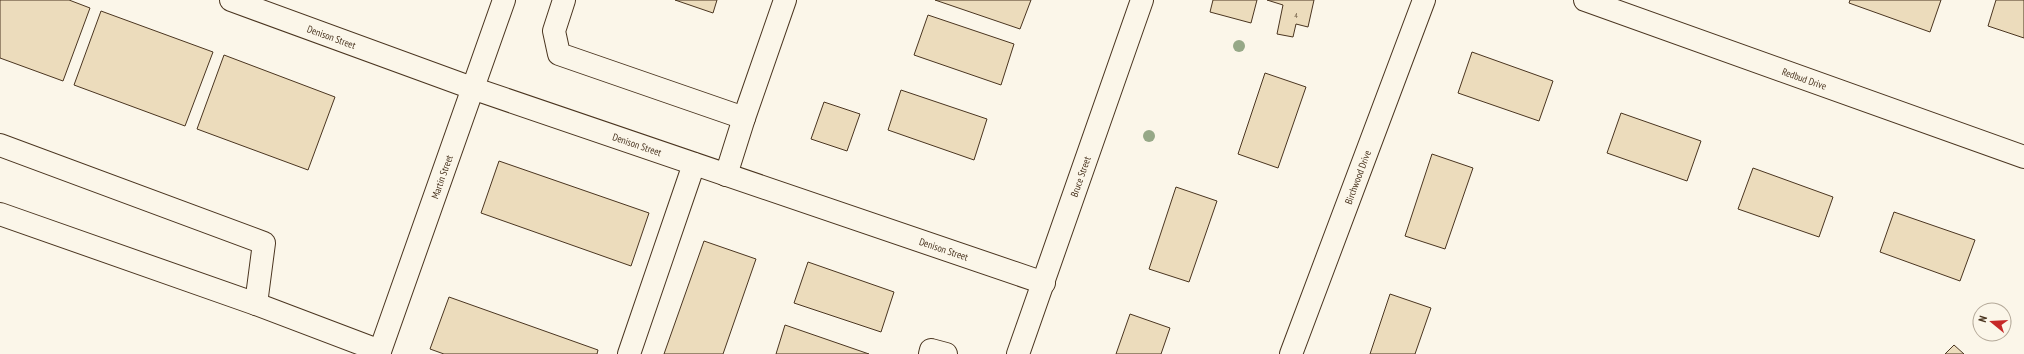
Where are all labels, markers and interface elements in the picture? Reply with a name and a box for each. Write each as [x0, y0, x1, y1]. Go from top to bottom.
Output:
house number: 4 [1294, 10, 1298, 20]
street label: Denison Street [305, 22, 358, 52]
street label: Redbud Drive [1780, 65, 1828, 92]
street label: Denison Street [611, 130, 664, 159]
street label: Birchwood Drive [1341, 148, 1374, 206]
street label: Martin Street [428, 153, 455, 200]
street label: Bruce Street [1067, 154, 1093, 199]
street label: Denison Street [918, 234, 970, 263]
north arrow [1972, 302, 2012, 342]
text: N [1975, 314, 1990, 324]

